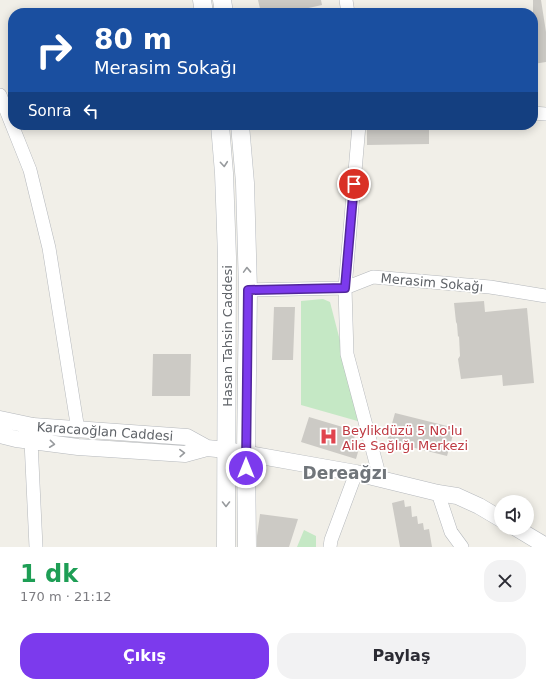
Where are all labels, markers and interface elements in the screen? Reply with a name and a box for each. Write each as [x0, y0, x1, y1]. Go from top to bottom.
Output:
text: 80 m [94, 23, 172, 56]
icon: right [28, 24, 80, 76]
text: Merasim Sokağı [94, 57, 237, 78]
icon: left [80, 100, 102, 122]
text: Sonra [28, 102, 72, 120]
one-way arrow [219, 161, 228, 167]
pin [337, 167, 371, 201]
icon: arrive [343, 173, 365, 195]
street label: Hasan Tahsin Caddesi [220, 265, 235, 407]
one-way arrow [243, 267, 251, 273]
street label: Merasim Sokağı [380, 271, 484, 294]
street label: Karacaoğlan Caddesi [36, 419, 174, 444]
place label: Beylikdüzü 5 No'lu Aile Sağlığı Merkezi [342, 423, 468, 453]
hospital icon: Beylikdüzü 5 No'lu Aile Sağlığı Merkezi [319, 427, 339, 447]
one-way arrow [49, 439, 55, 448]
position arrow [225, 447, 267, 489]
one-way arrow [179, 449, 185, 457]
district label: Dereağzı [303, 463, 387, 483]
map controls [494, 495, 534, 535]
button: sound [494, 495, 534, 535]
one-way arrow [222, 501, 230, 507]
text: 1 dk [20, 560, 78, 588]
button: close [484, 560, 526, 602]
text: 170 m · 21:12 [20, 589, 111, 604]
button: Çıkış [20, 633, 269, 679]
button: Paylaş [277, 633, 526, 679]

